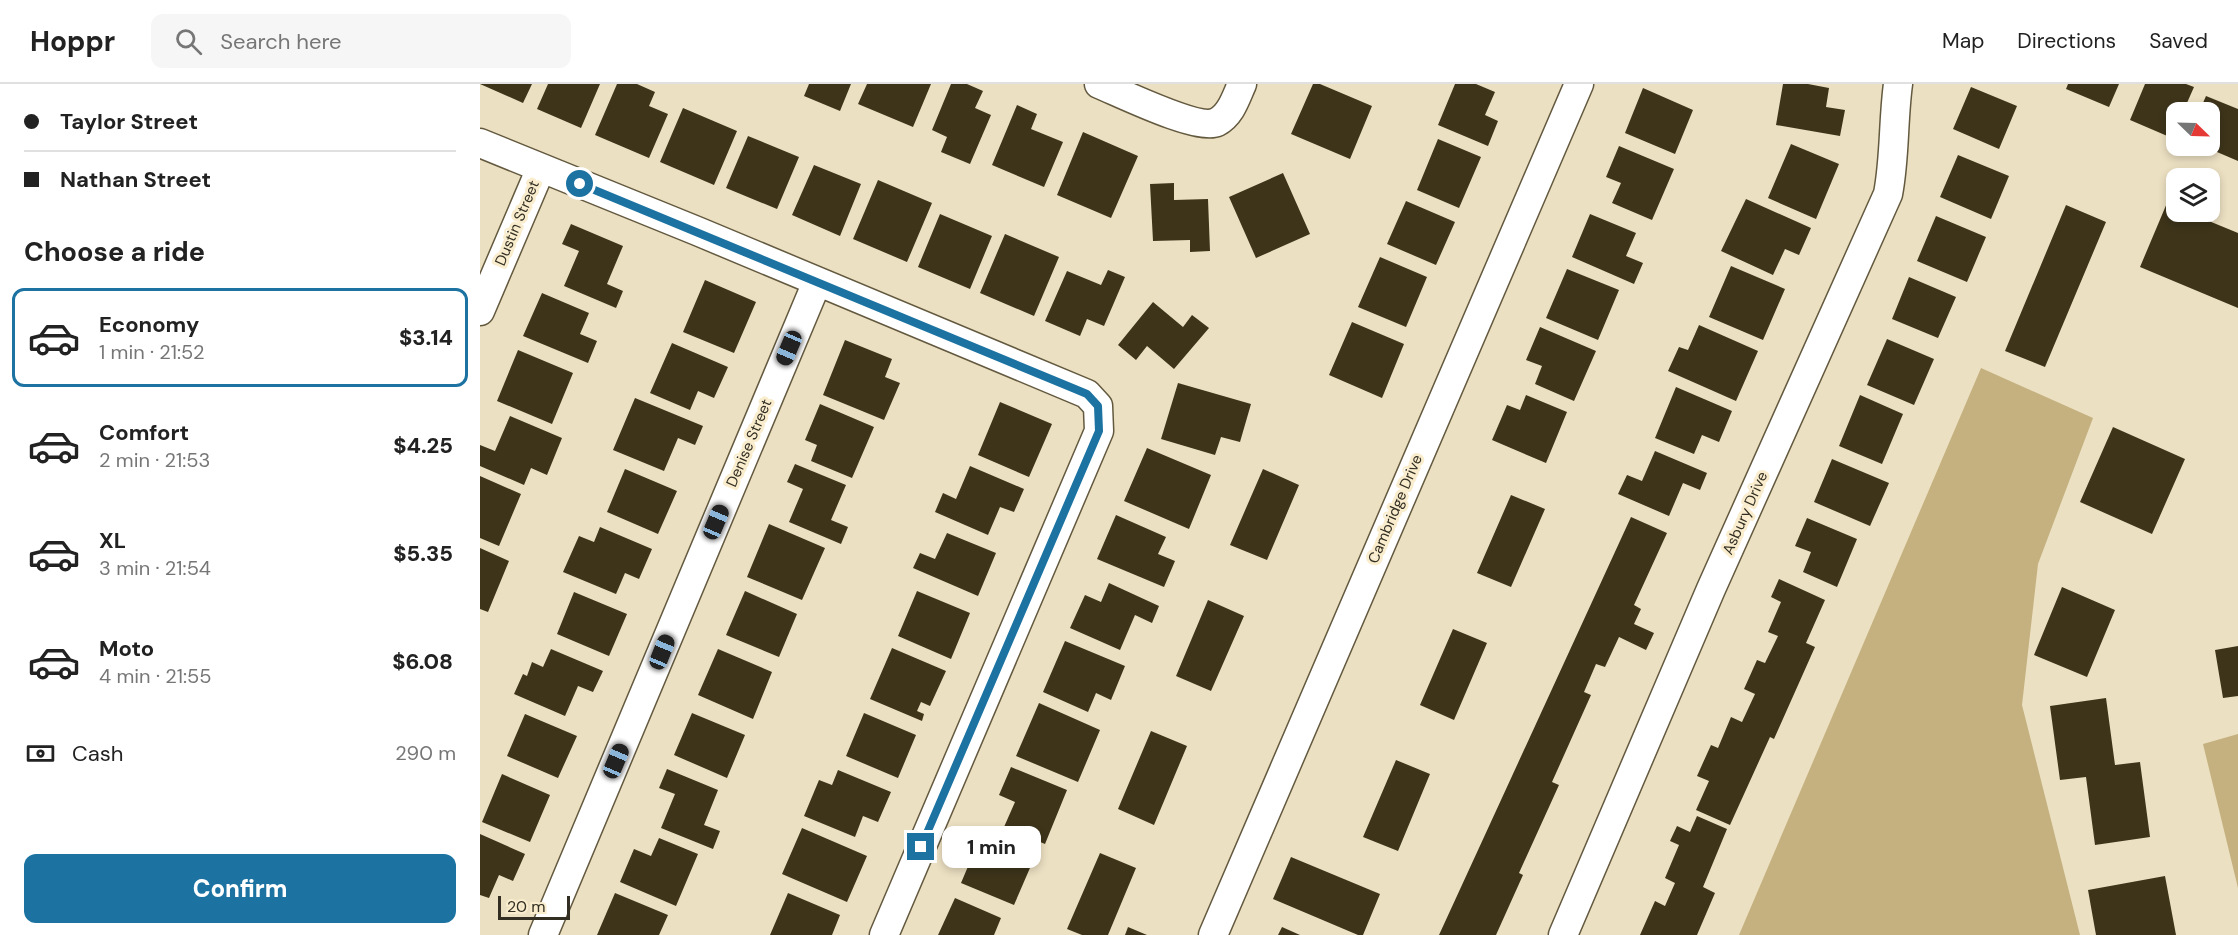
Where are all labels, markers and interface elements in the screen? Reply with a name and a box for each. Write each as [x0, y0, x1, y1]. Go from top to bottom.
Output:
search box [151, 14, 571, 68]
text: Hoppr [30, 23, 115, 60]
icon: search [172, 25, 205, 58]
text: Search here [220, 27, 342, 56]
text: Map [1942, 27, 1984, 55]
text: Directions [2017, 27, 2116, 55]
text: Saved [2149, 27, 2208, 55]
north arrow [2166, 102, 2220, 156]
map controls [2166, 102, 2220, 222]
text: Taylor Street [60, 107, 198, 136]
text: Nathan Street [60, 165, 211, 194]
button: layers [2166, 168, 2220, 222]
route start [566, 170, 593, 197]
street label: Dustin Street [490, 177, 544, 269]
text: Choose a ride [24, 234, 205, 269]
text: Economy [99, 310, 199, 339]
icon: car [27, 311, 81, 365]
text: $3.14 [399, 323, 453, 352]
car [774, 328, 804, 368]
text: 1 min · 21:52 [99, 339, 204, 365]
street label: Denise Street [722, 396, 777, 490]
text: Comfort [99, 418, 189, 447]
icon: car [27, 419, 81, 473]
text: $4.25 [393, 431, 453, 460]
text: 2 min · 21:53 [99, 447, 210, 473]
street label: Cambridge Drive [1363, 452, 1427, 566]
street label: Asbury Drive [1718, 468, 1772, 558]
car [701, 502, 731, 542]
text: XL [99, 526, 126, 555]
icon: car [27, 527, 81, 581]
text: $5.35 [393, 539, 453, 568]
text: 3 min · 21:54 [99, 555, 211, 581]
car [647, 632, 677, 672]
text: Moto [99, 634, 154, 663]
icon: car [27, 635, 81, 689]
text: $6.08 [392, 647, 453, 676]
text: 4 min · 21:55 [99, 663, 211, 689]
icon: cash [24, 737, 57, 770]
text: Cash [72, 739, 123, 768]
text: 290 m [395, 740, 456, 766]
car [601, 741, 631, 781]
callout: 1 min [942, 826, 1041, 868]
route end [907, 833, 934, 860]
text: 1 min [967, 834, 1016, 860]
button: Confirm [24, 854, 456, 923]
scale bar [498, 893, 570, 920]
text: 20 m [507, 896, 546, 917]

